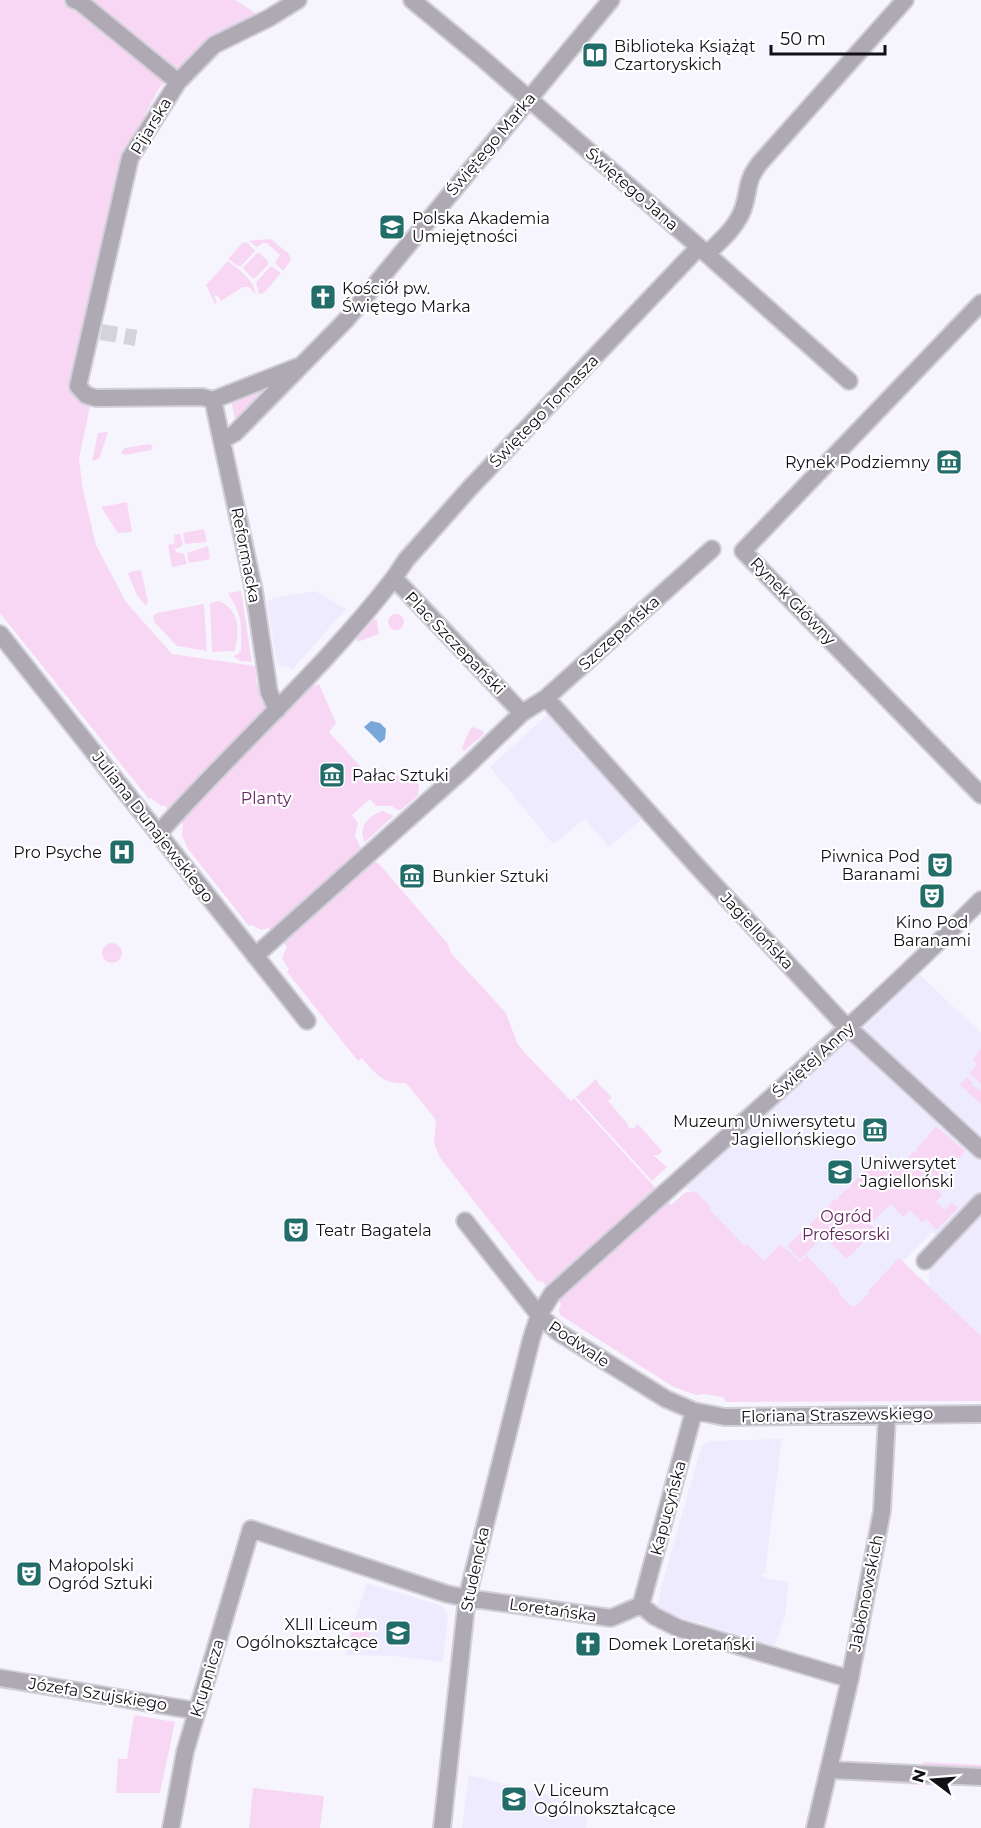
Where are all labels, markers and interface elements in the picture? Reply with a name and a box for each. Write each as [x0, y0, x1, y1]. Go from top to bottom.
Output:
scale bar [771, 18, 885, 56]
text: 50 m [780, 28, 826, 50]
place label: Biblioteka Książąt Czartoryskich [614, 37, 756, 74]
library icon: Biblioteka Książąt Czartoryskich [580, 40, 610, 70]
street label: Świętego Marka [442, 89, 540, 199]
street label: Pijarska [127, 94, 175, 158]
street label: Świętego Jana [582, 144, 682, 234]
place label: Polska Akademia Umiejętności [412, 209, 550, 246]
school or university icon: Polska Akademia Umiejętności [377, 212, 407, 242]
place label: Kościół pw. Świętego Marka [342, 279, 471, 316]
church icon: Kościół pw. Świętego Marka [308, 282, 338, 312]
street label: Świętego Tomasza [485, 351, 603, 471]
museum icon: Rynek Podziemny [934, 447, 964, 477]
place label: Rynek Podziemny [785, 453, 930, 472]
street label: Reformacka [227, 506, 265, 604]
street label: Rynek Główny [746, 553, 840, 649]
street label: Plac Szczepański [401, 588, 509, 698]
street label: Szczepańska [575, 592, 663, 674]
street label: Juliana Dunajewskiego [88, 747, 218, 906]
museum icon: Pałac Sztuki [317, 760, 347, 790]
place label: Pałac Sztuki [352, 766, 449, 785]
park label: Planty [241, 789, 292, 808]
hospital icon: Pro Psyche [107, 837, 137, 867]
place label: Pro Psyche [13, 843, 102, 862]
place label: Piwnica Pod Baranami [820, 847, 920, 884]
theatre icon: Piwnica Pod Baranami [925, 850, 955, 880]
museum icon: Bunkier Sztuki [397, 861, 427, 891]
place label: Bunkier Sztuki [432, 867, 549, 886]
theatre icon: Kino Pod Baranami [917, 881, 947, 911]
street label: Jagiellońska [716, 888, 798, 973]
place label: Kino Pod Baranami [893, 913, 971, 950]
street label: Świętej Anny [768, 1018, 858, 1102]
place label: Muzeum Uniwersytetu Jagiellońskiego [673, 1112, 856, 1149]
museum icon: Muzeum Uniwersytetu Jagiellońskiego [860, 1115, 890, 1145]
place label: Uniwersytet Jagielloński [859, 1154, 957, 1191]
school or university icon: Uniwersytet Jagielloński [825, 1157, 855, 1187]
park label: Ogród Profesorski [802, 1207, 890, 1244]
theatre icon: Teatr Bagatela [281, 1215, 311, 1245]
place label: Teatr Bagatela [316, 1221, 432, 1240]
street label: Podwale [545, 1317, 613, 1371]
street label: Floriana Straszewskiego [741, 1404, 933, 1426]
street label: Kapucyńska [646, 1459, 690, 1557]
street label: Studencka [457, 1525, 493, 1613]
street label: Jabłonowskich [845, 1533, 887, 1654]
place label: Małopolski Ogród Sztuki [48, 1556, 153, 1593]
theatre icon: Małopolski Ogród Sztuki [14, 1559, 44, 1589]
street label: Loretańska [508, 1594, 598, 1626]
place label: XLII Liceum Ogólnokształcące [236, 1615, 378, 1652]
school or university icon: XLII Liceum Ogólnokształcące [383, 1618, 413, 1648]
church icon: Domek Loretański [573, 1629, 603, 1659]
place label: Domek Loretański [608, 1635, 755, 1654]
street label: Krupnicza [186, 1637, 228, 1719]
street label: Józefa Szujskiego [26, 1674, 169, 1714]
north arrow [903, 1750, 963, 1810]
text: N [908, 1767, 930, 1785]
place label: V Liceum Ogólnokształcące [534, 1781, 676, 1818]
school or university icon: V Liceum Ogólnokształcące [499, 1784, 529, 1814]

